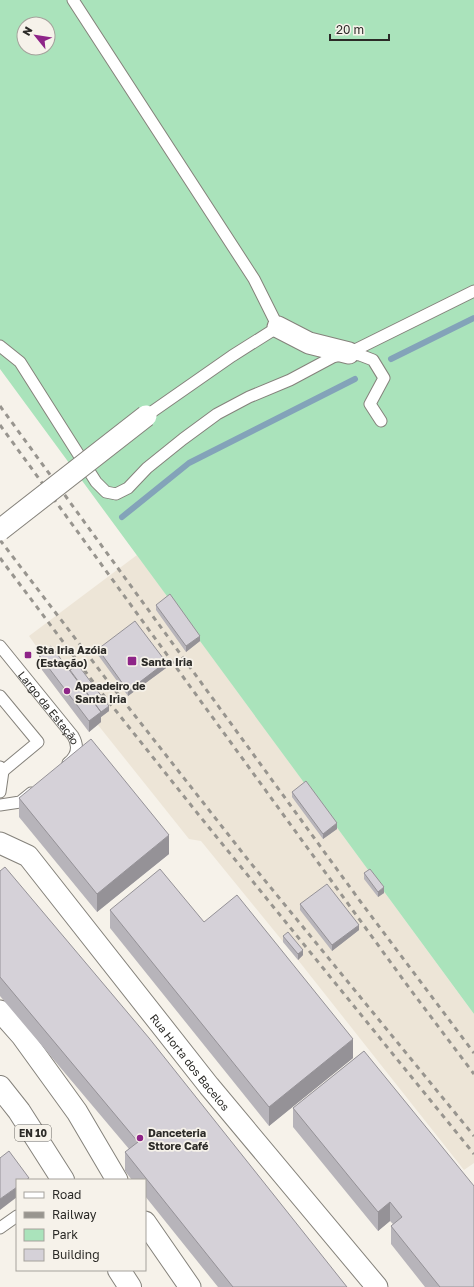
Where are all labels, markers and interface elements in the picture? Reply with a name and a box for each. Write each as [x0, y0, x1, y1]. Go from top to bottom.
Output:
north arrow [16, 16, 56, 56]
scale bar [330, 16, 389, 42]
text: 20 m [336, 22, 364, 37]
text: N [19, 24, 35, 38]
place label: Sta Iria Azóia (Estação) [36, 643, 107, 669]
marker: Sta Iria Azóia (Estação) [23, 650, 33, 660]
marker: Santa Iria [126, 655, 138, 667]
place label: Santa Iria [141, 655, 192, 668]
street label: Largo da Estação [16, 668, 83, 746]
place label: Apeadeiro de Santa Iria [75, 679, 146, 705]
marker: Apeadeiro de Santa Iria [62, 686, 72, 696]
street label: Rua Horta dos Bacelos [148, 1011, 233, 1113]
road number: EN 10 [15, 1125, 51, 1141]
place label: Danceteria Sttore Café [148, 1126, 209, 1152]
marker: Danceteria Sttore Café [135, 1133, 145, 1143]
legend [16, 1179, 146, 1271]
text: Road [52, 1187, 81, 1202]
text: Railway [52, 1207, 97, 1222]
text: Park [52, 1227, 78, 1242]
text: Building [52, 1247, 100, 1262]

